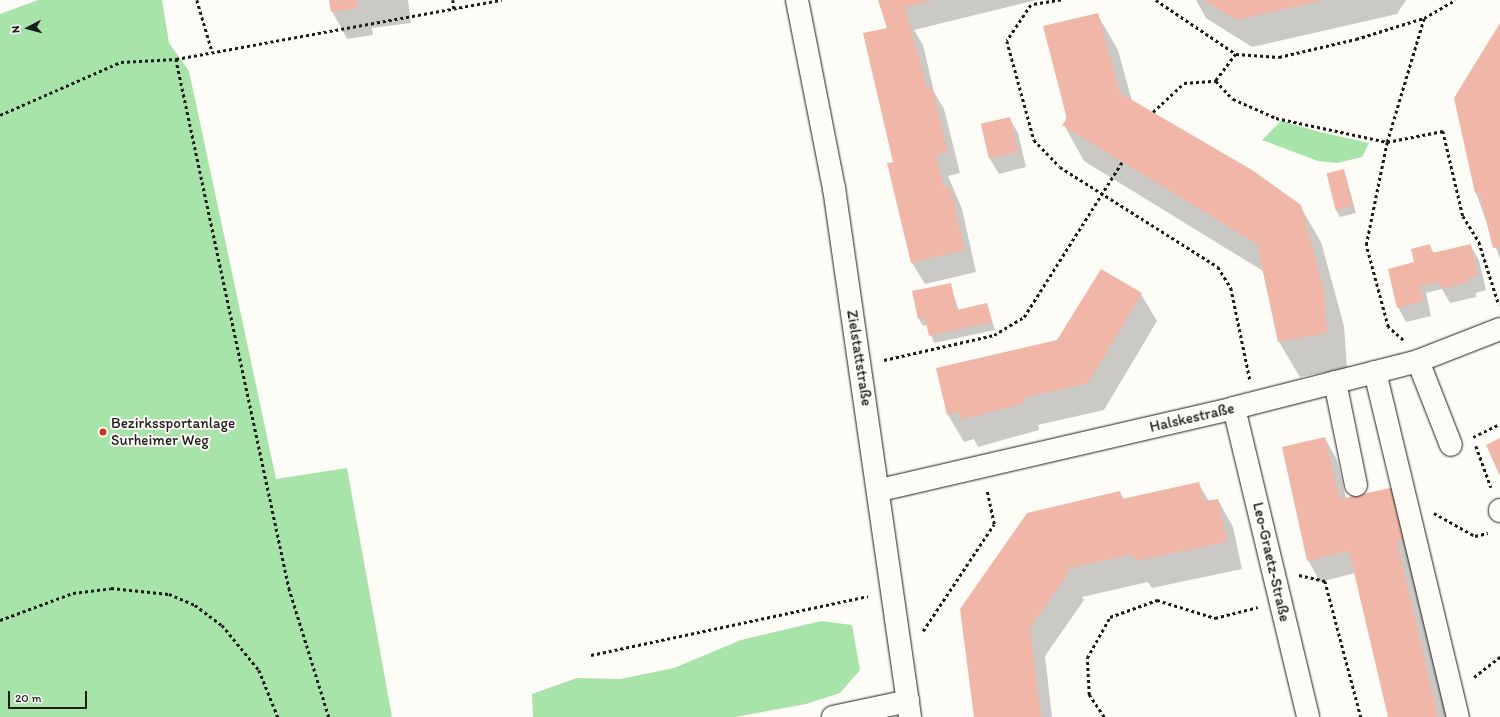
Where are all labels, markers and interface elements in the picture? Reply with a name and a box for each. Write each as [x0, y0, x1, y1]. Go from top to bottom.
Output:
north arrow [8, 8, 48, 48]
text: N [9, 25, 22, 34]
street label: Zielstattstraße [843, 309, 875, 407]
street label: Halskestraße [1148, 400, 1236, 436]
place label: Bezirkssportanlage Surheimer Weg [111, 414, 235, 449]
marker: Bezirkssportanlage Surheimer Weg [98, 427, 108, 437]
street label: Leo-Graetz-Straße [1249, 501, 1293, 623]
scale bar [10, 683, 89, 709]
text: 20 m [15, 691, 42, 705]

